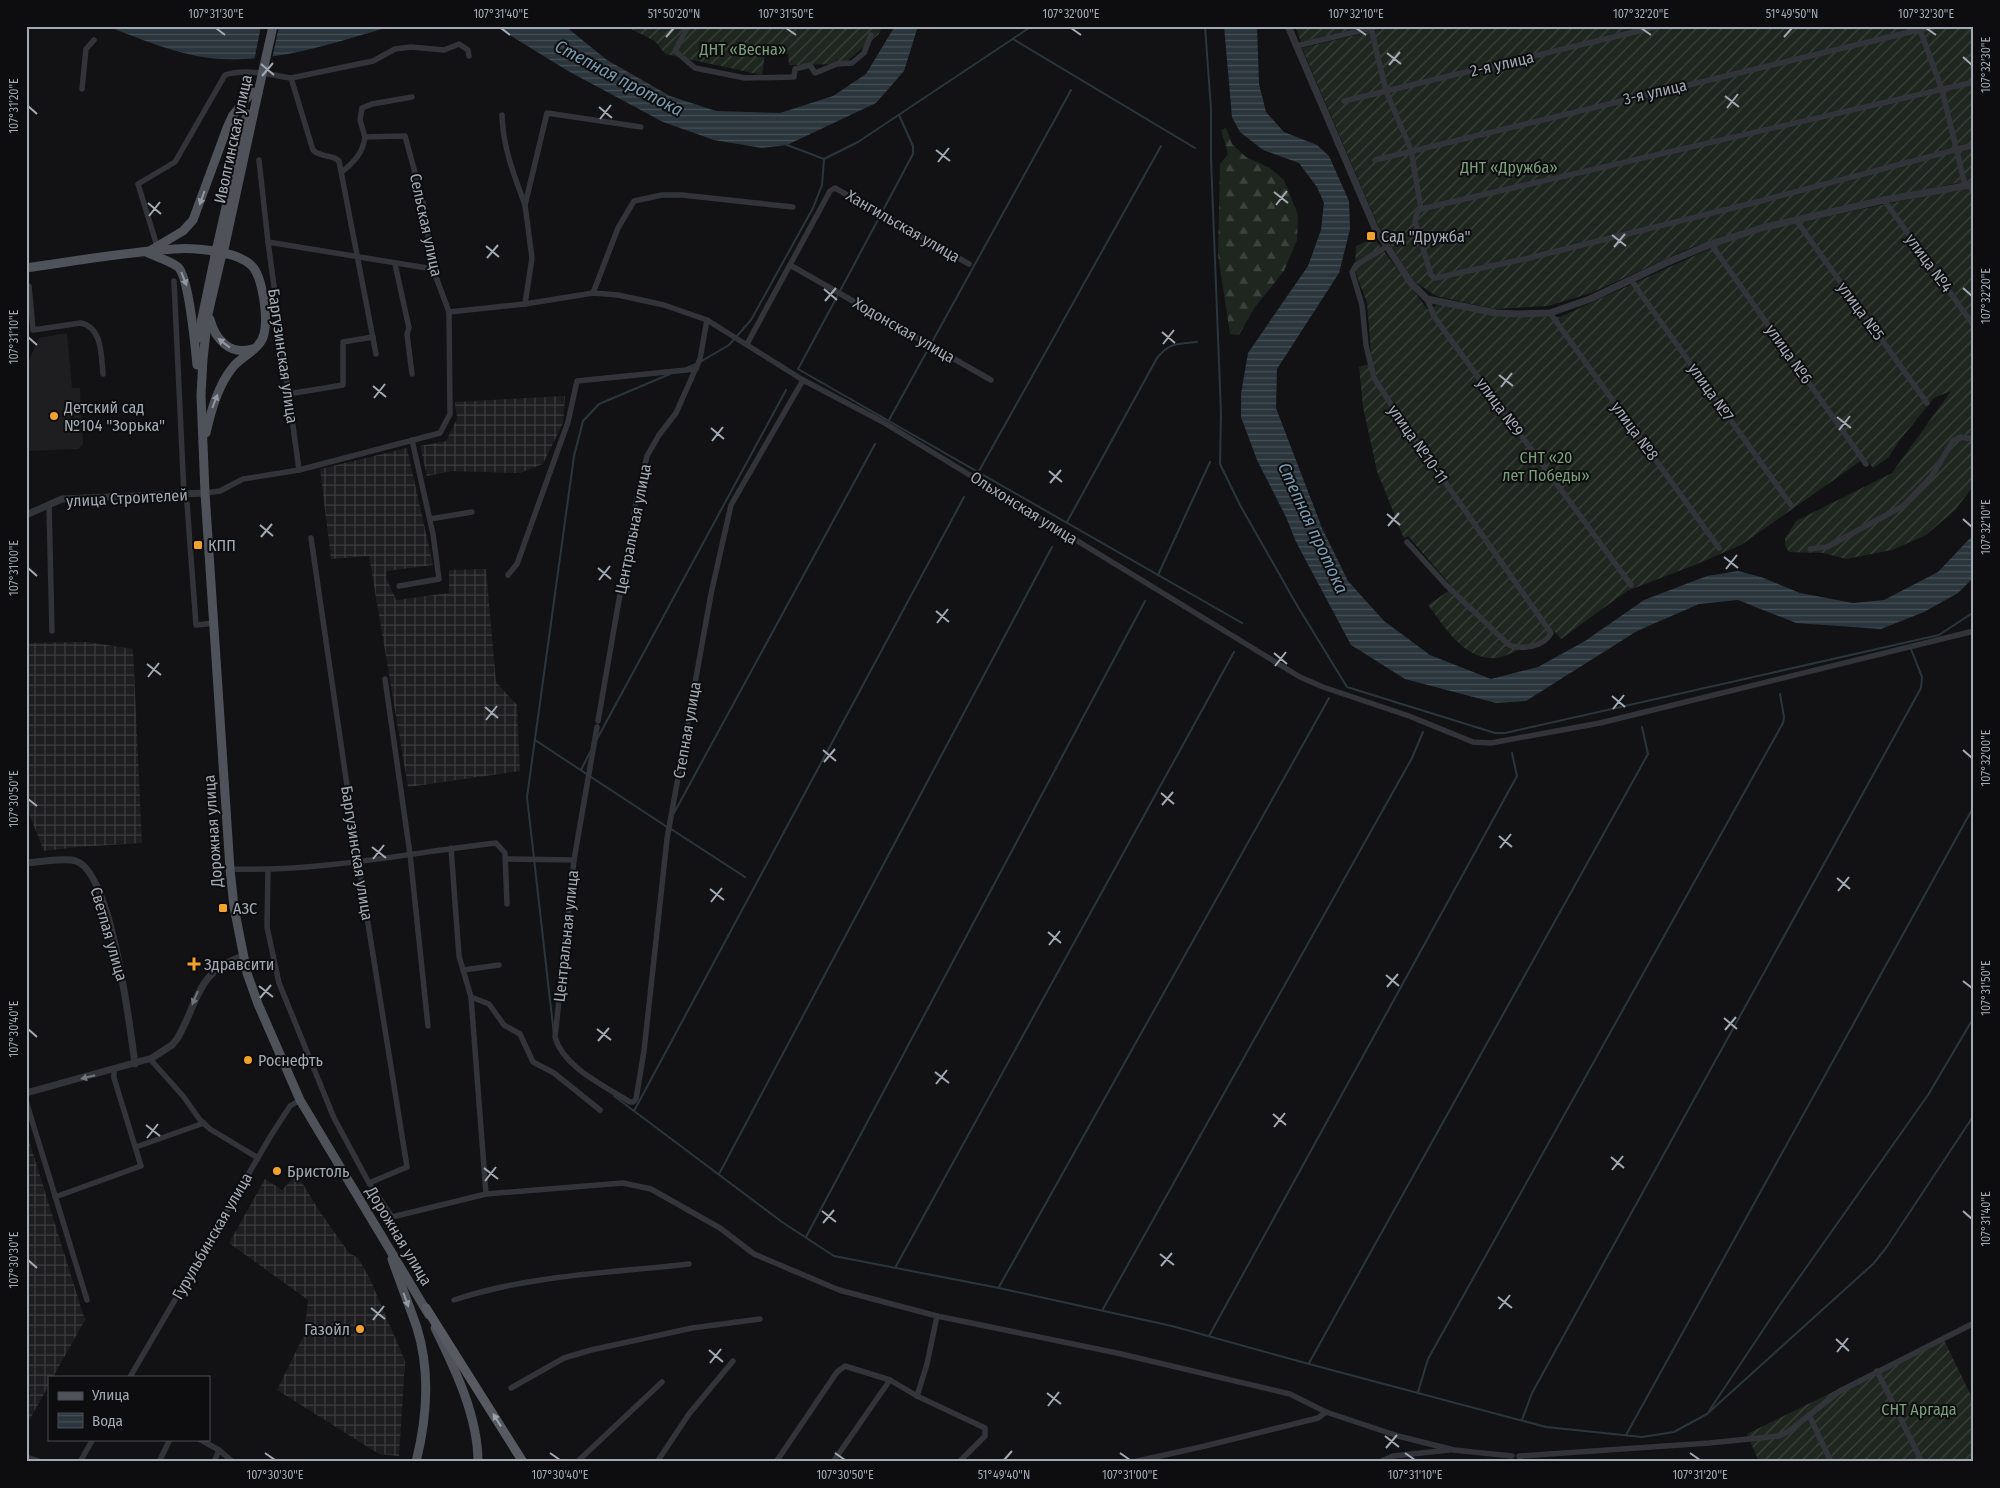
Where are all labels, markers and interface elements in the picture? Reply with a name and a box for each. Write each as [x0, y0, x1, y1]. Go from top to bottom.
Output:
text: 107°31'30"E [188, 7, 244, 21]
text: 107°31'40"E [473, 7, 529, 21]
text: 51°50'20"N [648, 7, 700, 21]
text: 107°31'50"E [758, 7, 814, 21]
text: 107°32'00"E [1043, 7, 1100, 21]
text: 107°32'10"E [1328, 7, 1384, 21]
text: 107°32'20"E [1613, 7, 1669, 21]
text: 51°49'50"N [1766, 7, 1818, 21]
text: 107°32'30"E [1898, 7, 1954, 21]
water label: Степная протока [551, 35, 687, 121]
text: 107°32'30"E [1979, 37, 1993, 93]
park label: ДНТ «Весна» [699, 40, 786, 59]
street label: 2-я улица [1468, 47, 1536, 81]
street label: Иволгинская улица [210, 73, 256, 205]
street label: 3-я улица [1621, 75, 1689, 109]
text: 107°31'20"E [7, 78, 21, 134]
park label: ДНТ «Дружба» [1459, 158, 1558, 177]
street label: Сельская улица [406, 172, 446, 278]
street label: Хангильская улица [843, 186, 963, 266]
one-way arrow [198, 191, 206, 206]
place label: Сад "Дружба" [1381, 227, 1471, 246]
marker: Сад "Дружба" [1365, 230, 1377, 242]
street label: улица №4 [1901, 230, 1957, 296]
text: 107°32'20"E [1979, 268, 1993, 324]
one-way arrow [180, 272, 188, 287]
street label: улица №5 [1834, 278, 1888, 344]
street label: Баргузинская улица [264, 287, 302, 425]
street label: Ходонская улица [850, 293, 958, 367]
text: 107°31'10"E [7, 309, 21, 364]
street label: улица №6 [1762, 321, 1816, 387]
one-way arrow [218, 338, 231, 348]
street label: улица №7 [1684, 359, 1738, 425]
street label: улица №9 [1472, 374, 1528, 440]
one-way arrow [211, 393, 219, 408]
place label: Детский сад №104 "Зорька" [63, 398, 165, 435]
street label: улица №8 [1607, 398, 1663, 464]
street label: улица №10-11 [1384, 401, 1452, 487]
marker: Детский сад №104 "Зорька" [48, 410, 60, 422]
park label: СНТ «20 лет Победы» [1502, 448, 1590, 485]
water label: Степная протока [1273, 459, 1353, 597]
street label: Центральная улица [611, 462, 655, 596]
street label: Ольхонская улица [967, 467, 1081, 549]
street label: улица Строителей [66, 485, 188, 511]
text: 107°32'10"E [1979, 499, 1993, 555]
place label: КПП [208, 536, 236, 555]
marker: КПП [192, 539, 204, 551]
text: 107°31'00"E [7, 540, 21, 596]
street label: Степная улица [669, 680, 705, 780]
text: 107°32'00"E [1979, 729, 1993, 786]
text: 107°30'50"E [7, 770, 21, 828]
street label: Дорожная улица [200, 774, 226, 889]
street label: Баргузинская улица [337, 784, 377, 922]
street label: Центральная улица [550, 869, 582, 1003]
street label: Светлая улица [86, 885, 132, 983]
place label: АЗС [233, 899, 257, 918]
marker: АЗС [217, 902, 229, 914]
place label: Здравсити [204, 955, 274, 974]
marker: Здравсити [188, 958, 200, 970]
text: 107°31'50"E [1979, 960, 1993, 1016]
one-way arrow [191, 991, 199, 1005]
text: 107°30'40"E [7, 1000, 21, 1057]
place label: Роснефть [258, 1051, 323, 1070]
marker: Роснефть [242, 1054, 254, 1066]
one-way arrow [80, 1073, 95, 1081]
place label: Бристоль [287, 1162, 349, 1181]
marker: Бристоль [271, 1165, 283, 1177]
street label: Гурульбинская улица [168, 1169, 256, 1303]
street label: Дорожная улица [361, 1182, 436, 1289]
text: 107°31'40"E [1979, 1191, 1993, 1247]
text: 107°30'30"E [7, 1231, 21, 1289]
one-way arrow [402, 1293, 410, 1308]
place label: Газойл [304, 1320, 350, 1339]
marker: Газойл [354, 1323, 366, 1335]
legend [48, 1376, 210, 1440]
text: Улица [91, 1386, 130, 1404]
park label: СНТ Аргада [1881, 1400, 1957, 1419]
text: Вода [92, 1412, 123, 1430]
one-way arrow [492, 1414, 501, 1427]
text: 107°30'30"E [246, 1468, 304, 1482]
text: 107°30'40"E [532, 1468, 589, 1482]
text: 107°30'50"E [816, 1468, 874, 1482]
text: 51°49'40"N [978, 1468, 1030, 1482]
text: 107°31'00"E [1102, 1468, 1158, 1482]
text: 107°31'10"E [1388, 1468, 1443, 1482]
text: 107°31'20"E [1672, 1468, 1728, 1482]

